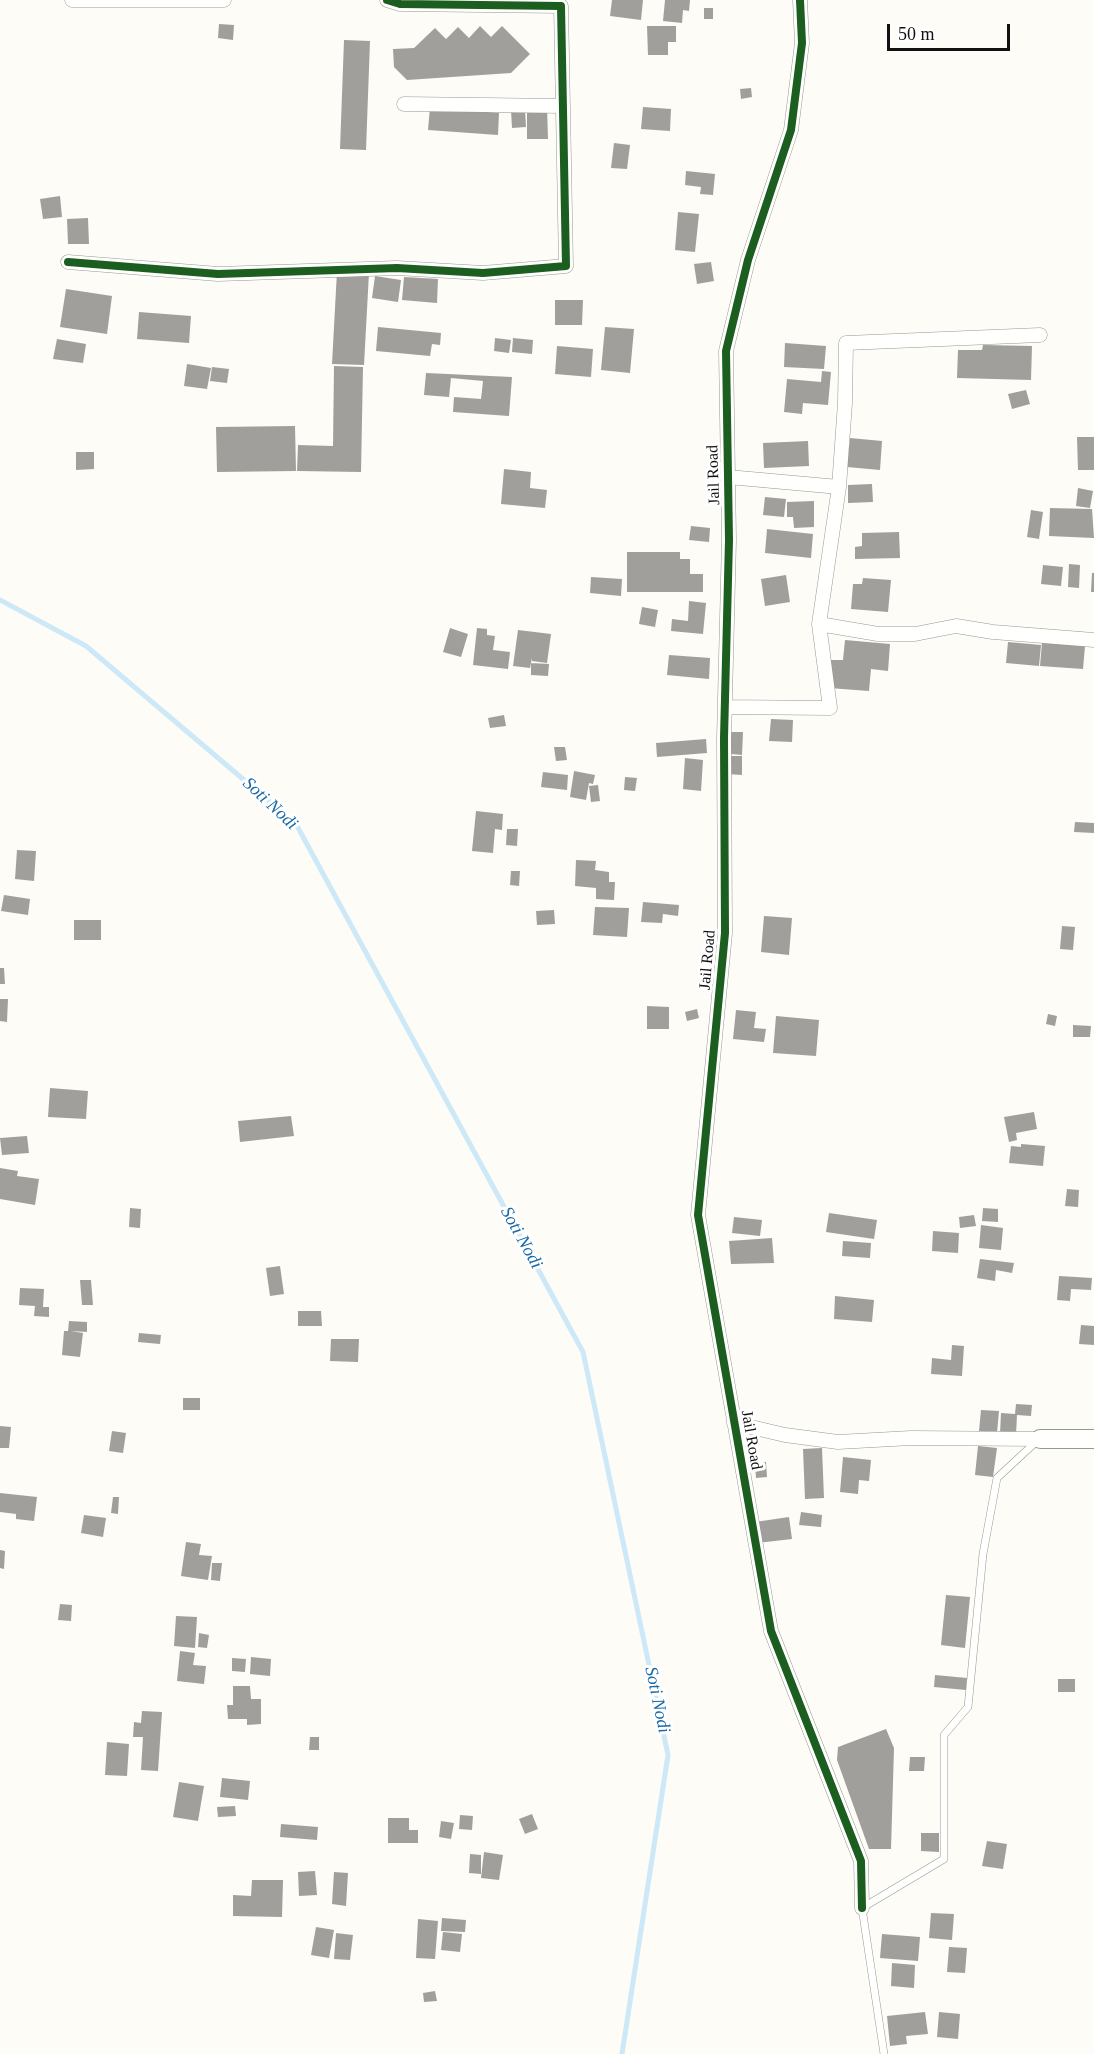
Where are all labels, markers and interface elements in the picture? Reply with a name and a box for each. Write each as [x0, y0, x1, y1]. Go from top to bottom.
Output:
scale bar [890, 12, 1013, 50]
text: 50 m [898, 24, 935, 44]
street label: Jail Road [703, 445, 725, 505]
water label: Soti Nodi [238, 773, 302, 835]
street label: Jail Road [696, 929, 720, 991]
water label: Soti Nodi [495, 1203, 547, 1273]
street label: Jail Road [736, 1409, 766, 1471]
water label: Soti Nodi [639, 1665, 675, 1735]

